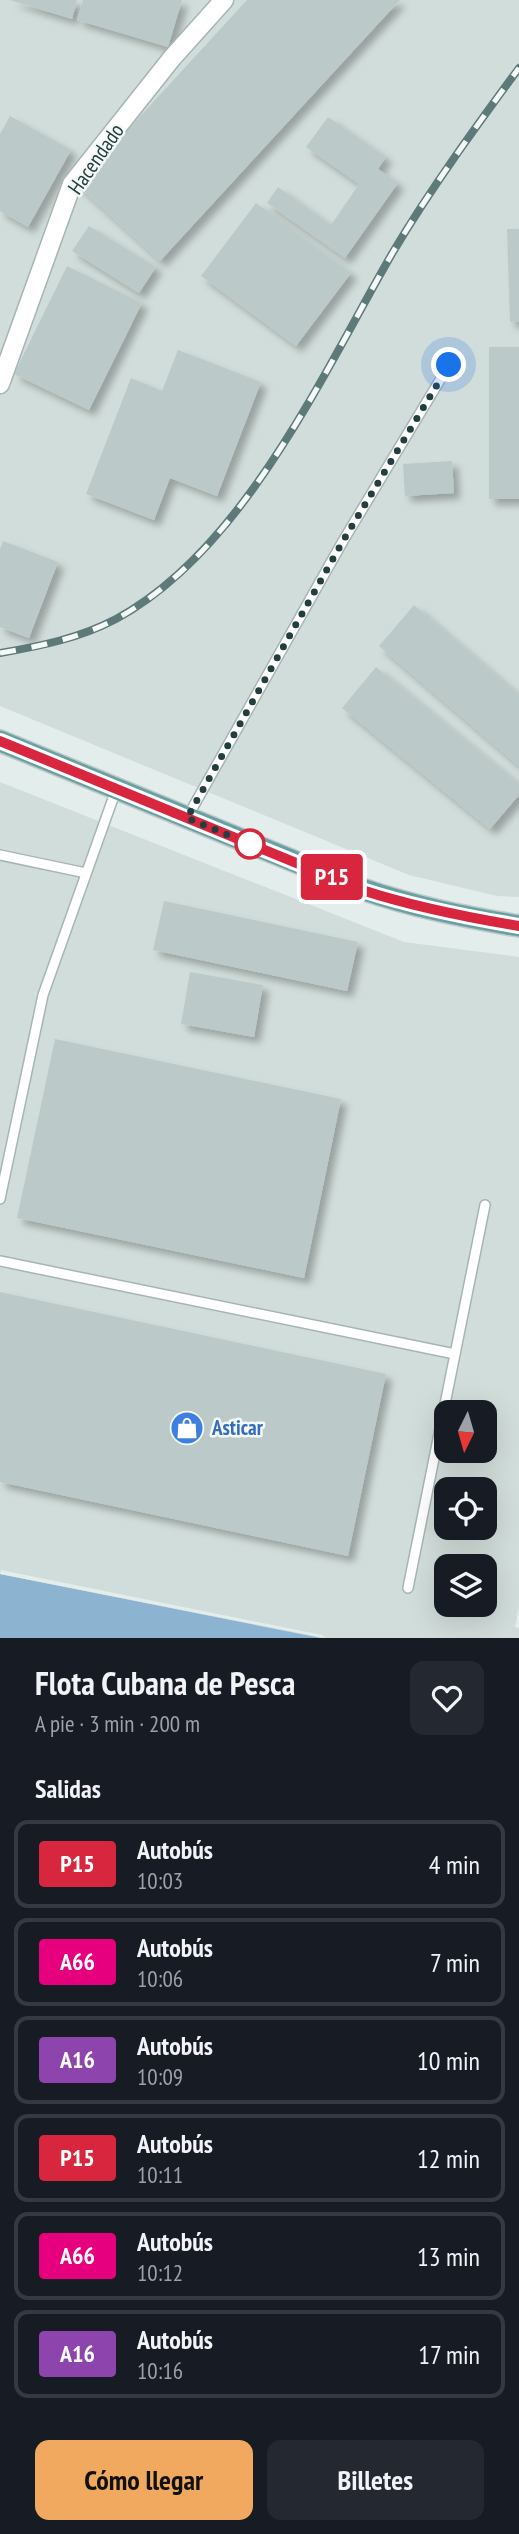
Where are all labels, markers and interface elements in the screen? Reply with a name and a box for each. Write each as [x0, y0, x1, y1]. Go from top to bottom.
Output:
street label: Hacendado [61, 118, 130, 199]
your location [431, 347, 466, 382]
unlabelled marker [235, 829, 265, 859]
line badge: P15 [292, 854, 372, 900]
text: P15 [315, 861, 349, 892]
north arrow [434, 1400, 497, 1463]
map controls [434, 1400, 497, 1617]
shop icon: Asticar [168, 1409, 206, 1447]
place label: Asticar [211, 1414, 264, 1441]
button: locate [434, 1477, 497, 1540]
button: layers [434, 1554, 497, 1617]
text: Flota Cubana de Pesca [35, 1661, 295, 1704]
button: heart [410, 1661, 484, 1735]
text: A pie · 3 min · 200 m [35, 1709, 200, 1738]
text: Salidas [35, 1772, 101, 1805]
text: Autobús [137, 1833, 213, 1866]
text: P15 [60, 1848, 95, 1879]
text: 4 min [429, 1848, 480, 1881]
text: 10:03 [137, 1866, 183, 1895]
text: Autobús [137, 1931, 213, 1964]
text: A66 [60, 1946, 95, 1977]
text: 7 min [430, 1946, 480, 1979]
text: 10:06 [137, 1964, 183, 1993]
text: Autobús [137, 2029, 213, 2062]
text: A16 [60, 2044, 95, 2075]
text: 10 min [417, 2044, 480, 2077]
text: 10:09 [137, 2062, 183, 2091]
text: Autobús [137, 2127, 213, 2160]
text: P15 [60, 2142, 95, 2173]
text: 12 min [417, 2142, 480, 2175]
text: 10:11 [137, 2160, 183, 2189]
text: Autobús [137, 2225, 213, 2258]
text: A66 [60, 2240, 95, 2271]
text: 13 min [417, 2240, 480, 2273]
text: 10:12 [137, 2258, 183, 2287]
text: Autobús [137, 2323, 213, 2356]
text: A16 [60, 2338, 95, 2369]
text: 17 min [418, 2338, 480, 2371]
text: 10:16 [137, 2356, 183, 2385]
button: Cómo llegar [35, 2440, 253, 2520]
button: Billetes [267, 2440, 484, 2520]

